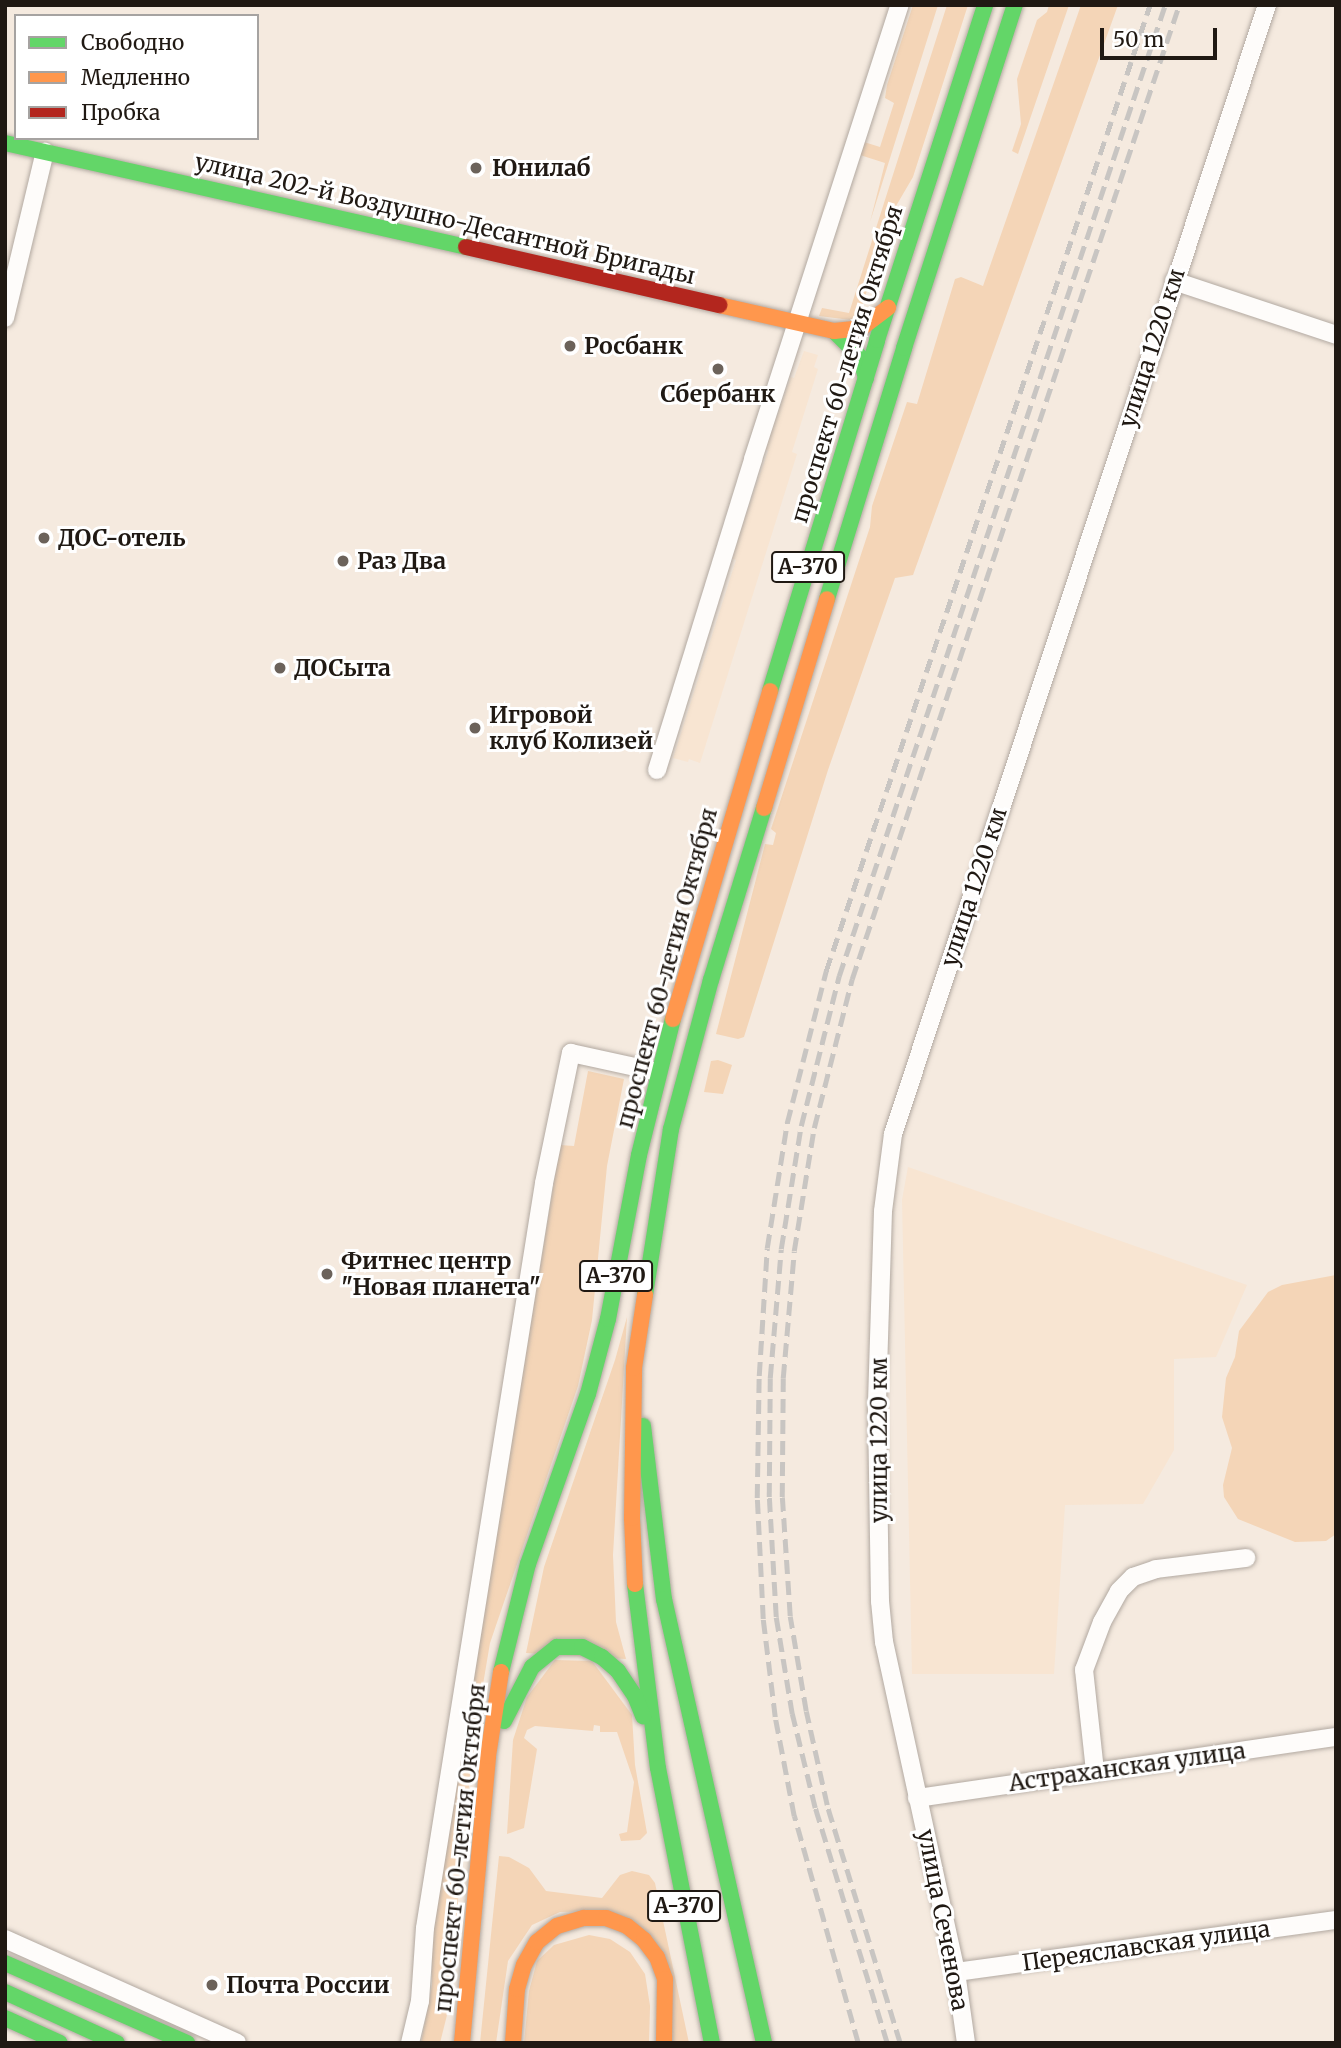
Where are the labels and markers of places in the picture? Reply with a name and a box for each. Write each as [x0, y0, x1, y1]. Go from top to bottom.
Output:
place label: Юнилаб [492, 154, 591, 182]
marker: Юнилаб [466, 158, 486, 178]
place label: Росбанк [584, 332, 683, 360]
marker: Росбанк [562, 338, 578, 354]
marker: Сбербанк [710, 361, 726, 377]
place label: Сбербанк [661, 380, 775, 408]
place label: ДОС-отель [58, 524, 186, 552]
marker: ДОС-отель [36, 530, 52, 546]
place label: Раз Два [357, 547, 446, 575]
marker: Раз Два [335, 553, 351, 569]
place label: ДОСыта [294, 654, 391, 682]
marker: ДОСыта [272, 660, 288, 676]
place label: Игровой клуб Колизей [489, 701, 653, 755]
marker: Игровой клуб Колизей [467, 720, 483, 736]
place label: Фитнес центр "Новая планета" [341, 1247, 541, 1301]
marker: Фитнес центр "Новая планета" [319, 1266, 335, 1282]
place label: Почта России [226, 1971, 390, 1999]
marker: Почта России [204, 1977, 220, 1993]

